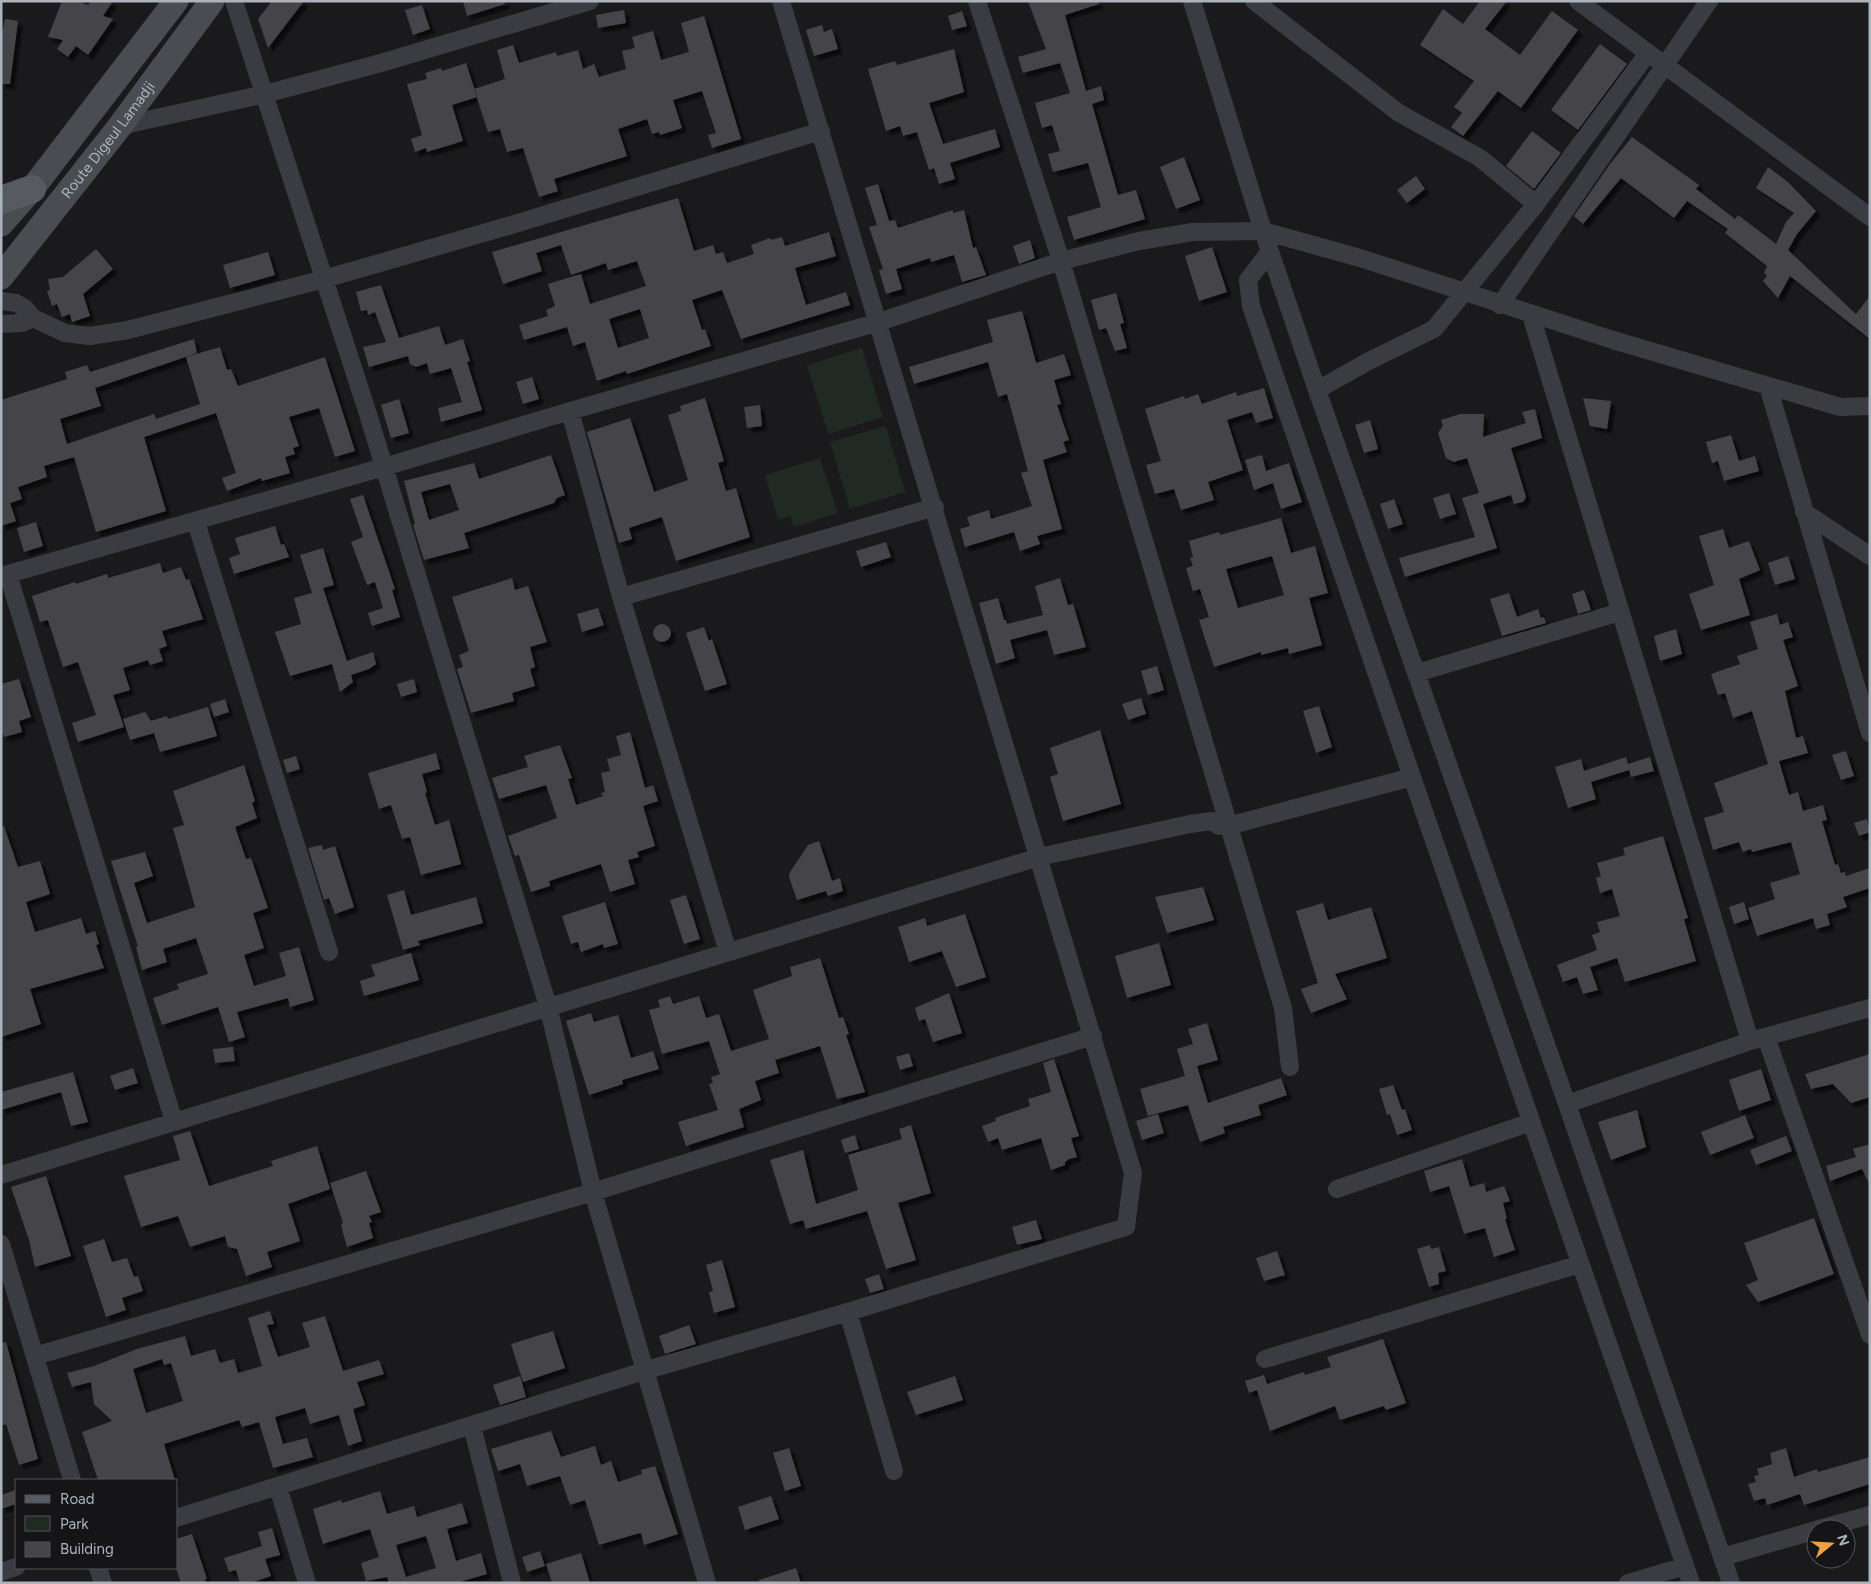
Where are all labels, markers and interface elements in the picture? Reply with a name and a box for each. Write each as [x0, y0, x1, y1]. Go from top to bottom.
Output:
street label: Route Digeul Lamadji [58, 78, 159, 202]
legend [15, 1479, 178, 1569]
text: Road [60, 1490, 95, 1508]
text: Park [60, 1515, 89, 1533]
north arrow [1806, 1519, 1856, 1569]
text: N [1833, 1532, 1853, 1548]
text: Building [60, 1540, 114, 1558]

